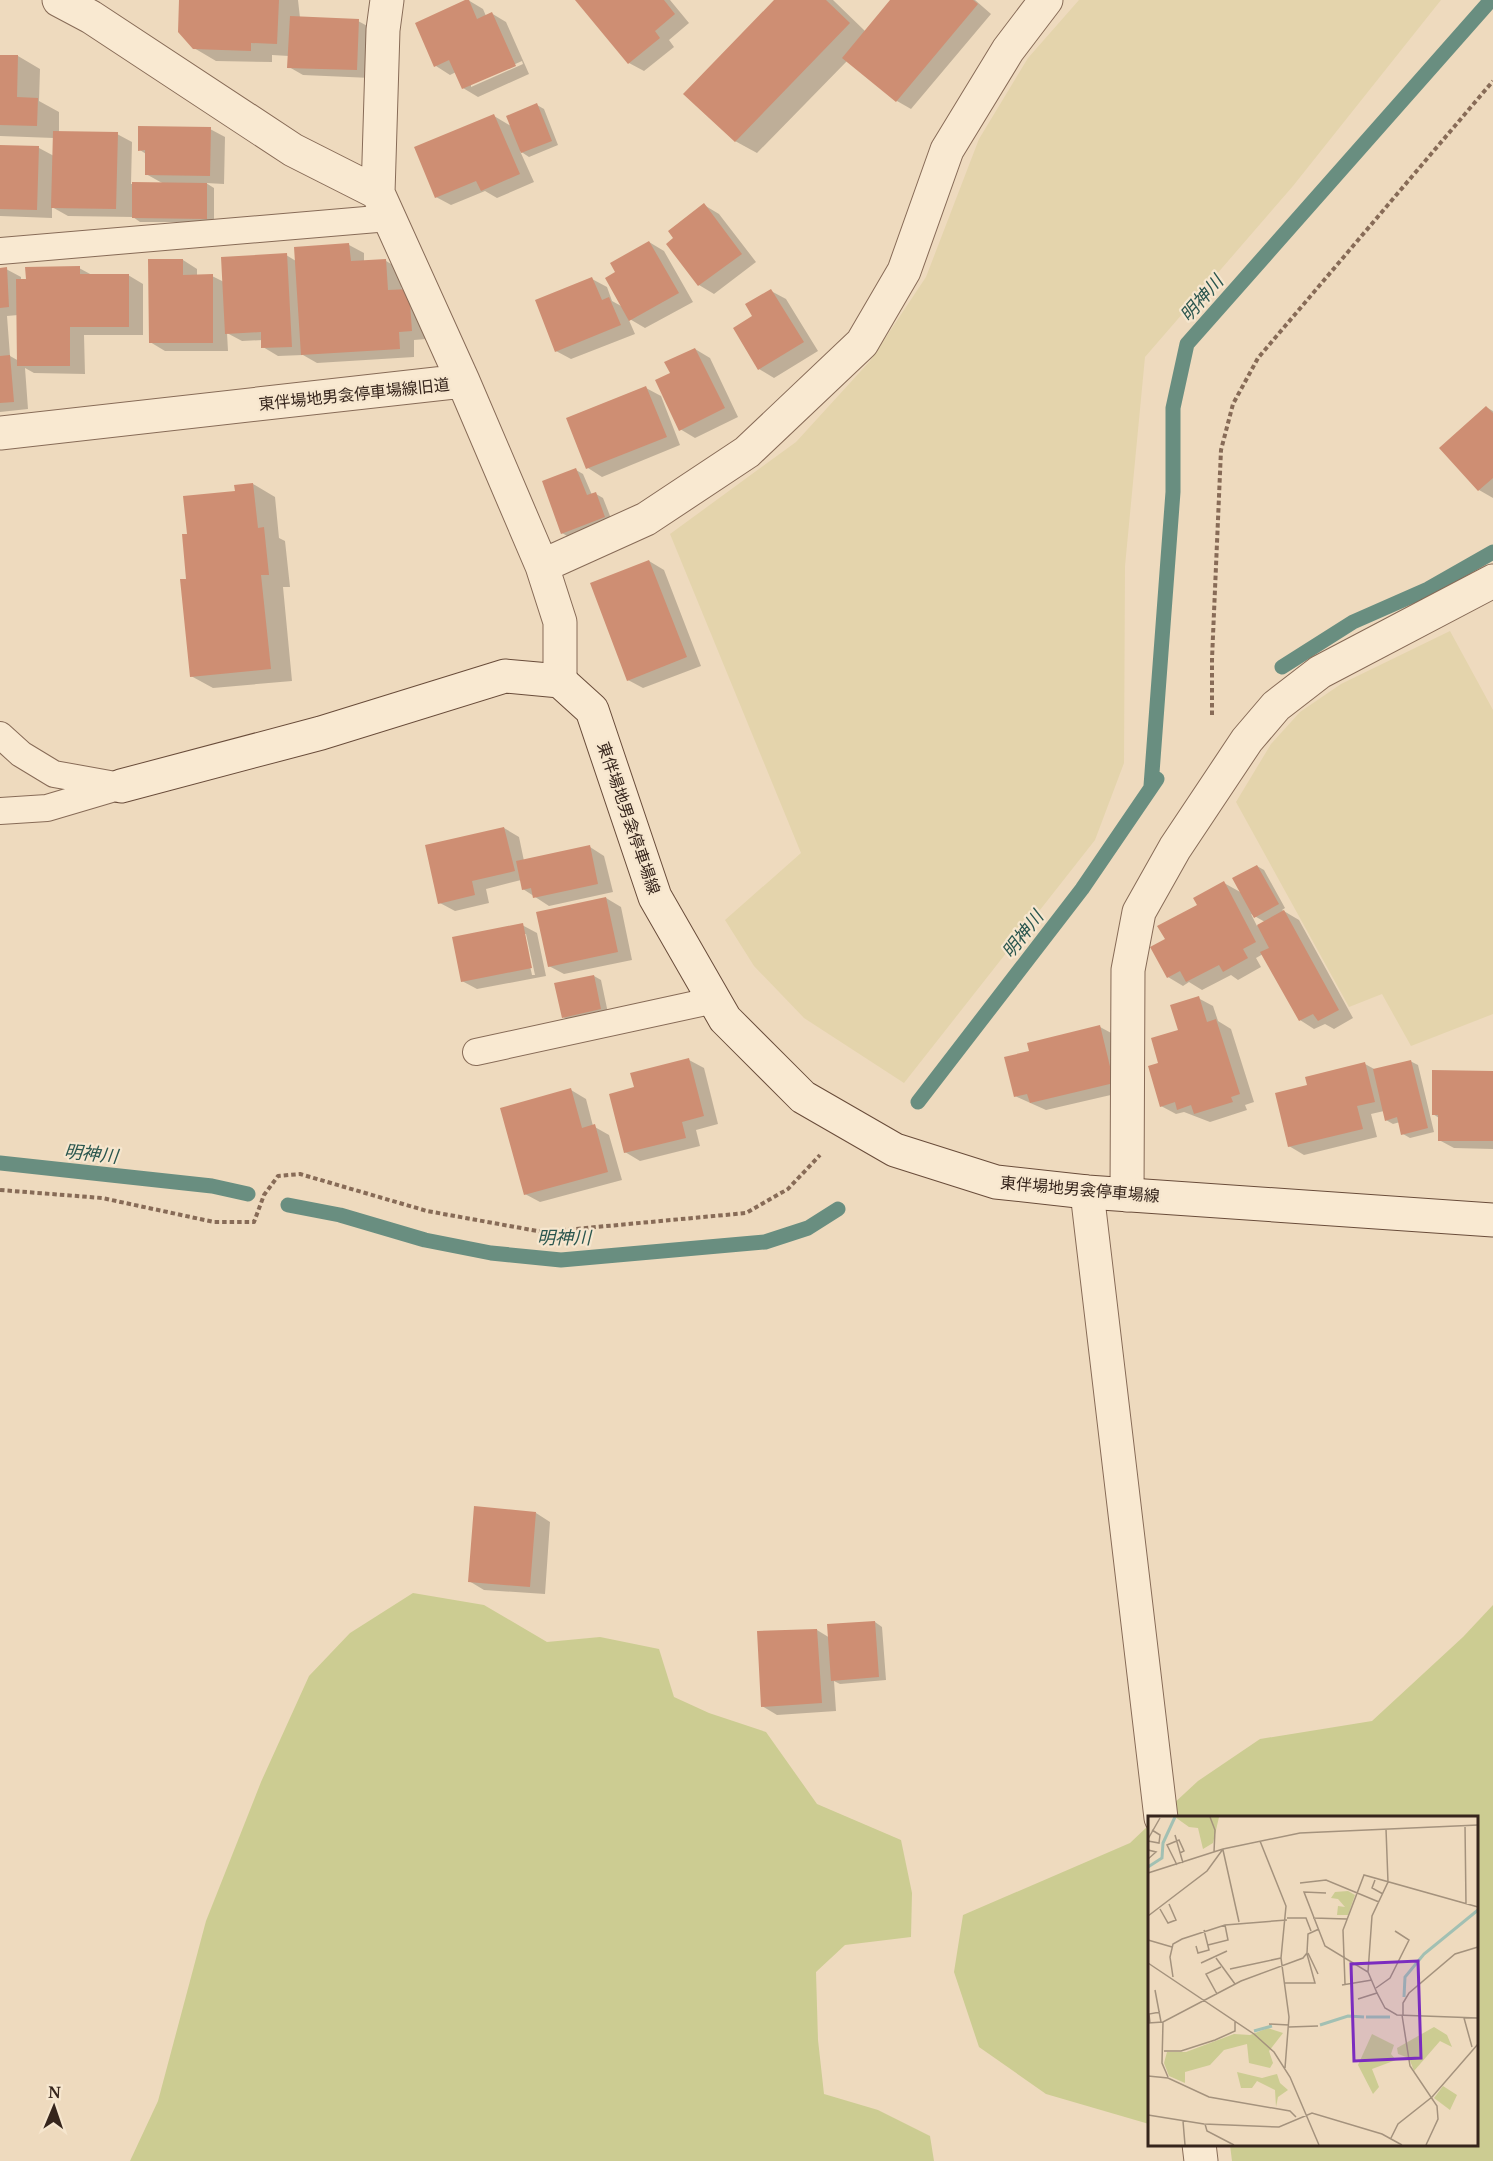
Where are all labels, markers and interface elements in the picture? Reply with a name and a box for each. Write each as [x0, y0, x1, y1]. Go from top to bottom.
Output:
water label: 明神川 [1174, 268, 1229, 326]
street label: 東伴場地男衾停車場線旧道 [257, 373, 451, 415]
street label: 東伴場地男衾停車場線 [593, 739, 665, 897]
water label: 明神川 [996, 904, 1049, 963]
water label: 明神川 [63, 1138, 121, 1168]
street label: 東伴場地男衾停車場線 [999, 1171, 1161, 1207]
water label: 明神川 [537, 1225, 593, 1249]
inset map [1148, 1816, 1478, 2146]
north arrow [24, 2077, 84, 2137]
text: N [48, 2081, 62, 2103]

